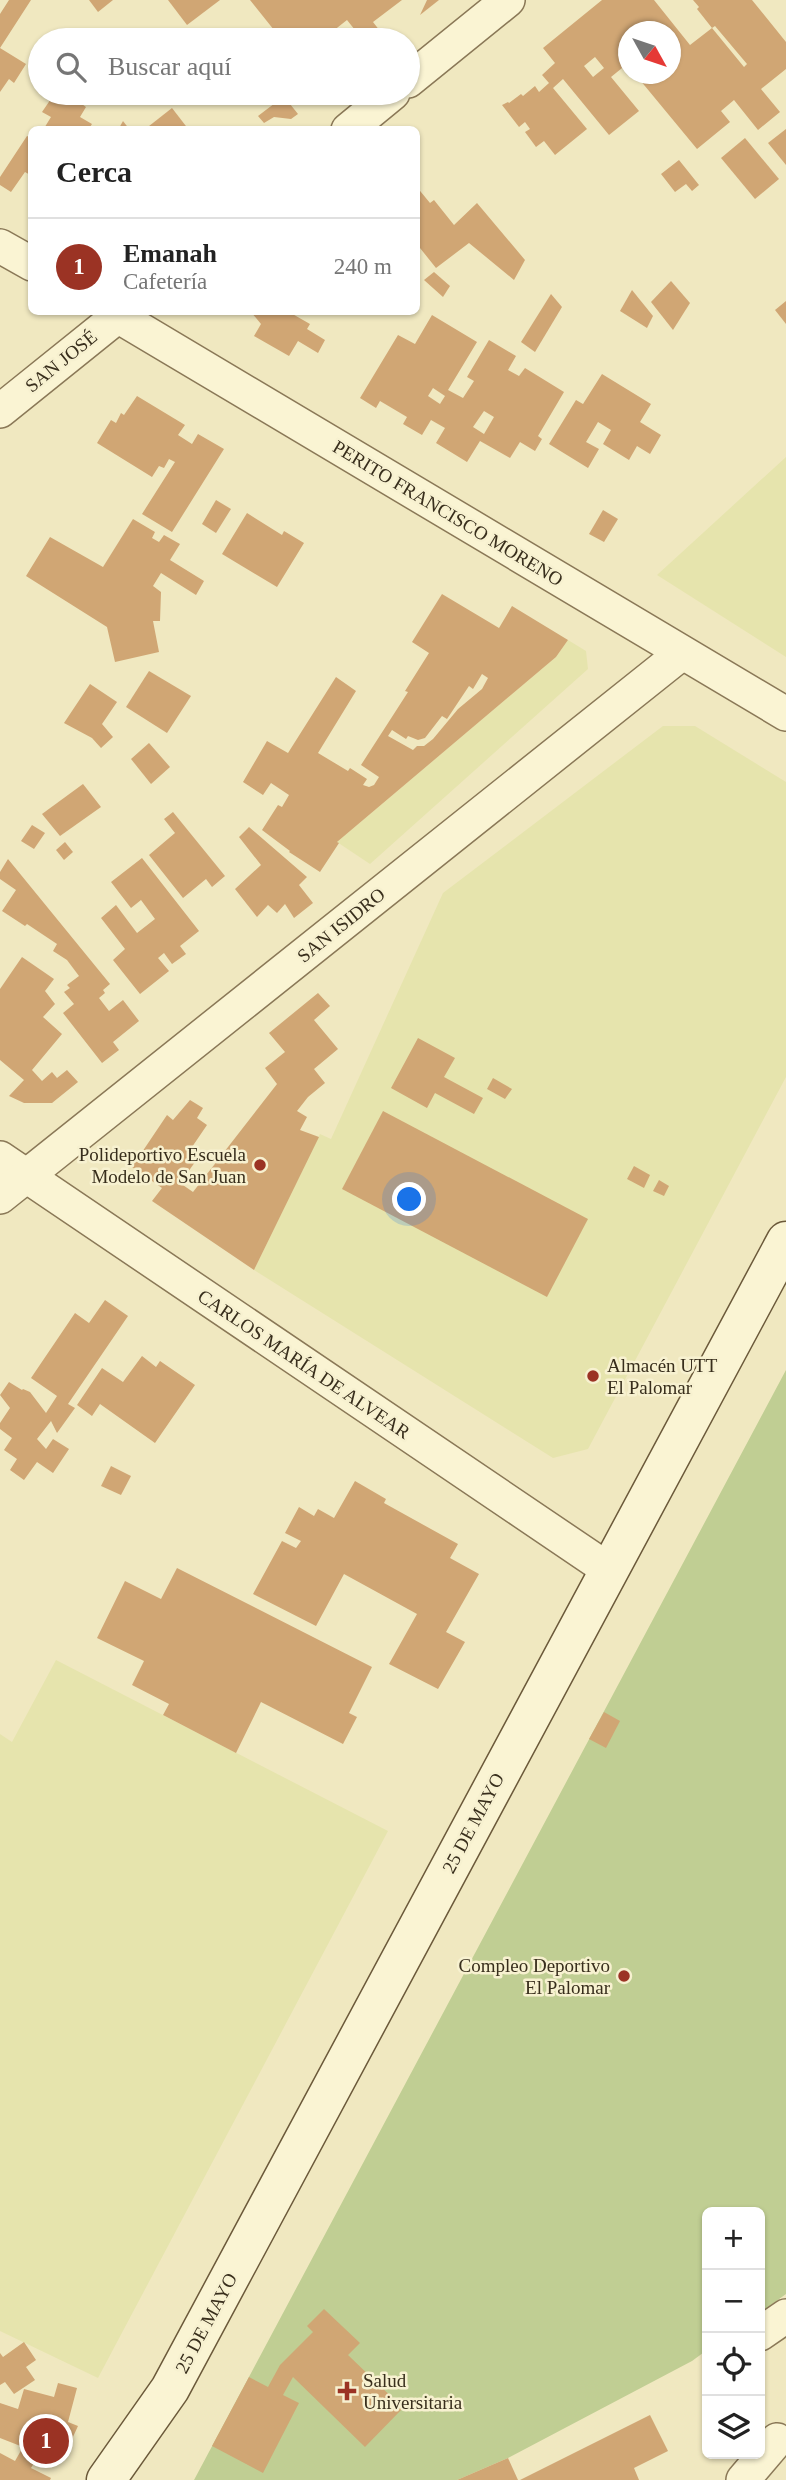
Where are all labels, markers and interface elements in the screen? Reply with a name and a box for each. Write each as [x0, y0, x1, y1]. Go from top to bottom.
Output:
north arrow [618, 21, 681, 84]
search box [28, 28, 420, 105]
icon: search [52, 48, 90, 86]
text: Buscar aquí [108, 52, 231, 81]
text: Cerca [56, 155, 132, 188]
text: Emanah [123, 239, 217, 268]
text: 1 [73, 254, 85, 279]
text: 240 m [334, 254, 392, 279]
text: Cafetería [123, 269, 207, 294]
street label: SAN JOSÉ [21, 326, 101, 396]
street label: PERITO FRANCISCO MORENO [329, 436, 567, 590]
street label: SAN ISIDRO [293, 883, 389, 967]
place label: Polideportivo Escuela Modelo de San Juan [79, 1144, 247, 1187]
marker: Polideportivo Escuela Modelo de San Juan [252, 1157, 268, 1173]
your location [392, 1182, 426, 1216]
street label: CARLOS MARÍA DE ALVEAR [194, 1285, 414, 1443]
place label: Almacén UTT El Palomar [607, 1355, 718, 1398]
marker: Almacén UTT El Palomar [585, 1368, 601, 1384]
street label: 25 DE MAYO [438, 1769, 508, 1877]
place label: Compleo Deportivo El Palomar [459, 1955, 611, 1998]
marker: Compleo Deportivo El Palomar [616, 1968, 632, 1984]
map controls [702, 2207, 765, 2459]
button: + [702, 2207, 765, 2270]
street label: 25 DE MAYO [171, 2269, 241, 2377]
button: − [702, 2270, 765, 2333]
button: locate [702, 2333, 765, 2396]
place label: Salud Universitaria [363, 2370, 463, 2413]
marker: Salud Universitaria [337, 2381, 357, 2401]
button: layers [702, 2396, 765, 2459]
pin: 1 [23, 2415, 69, 2467]

